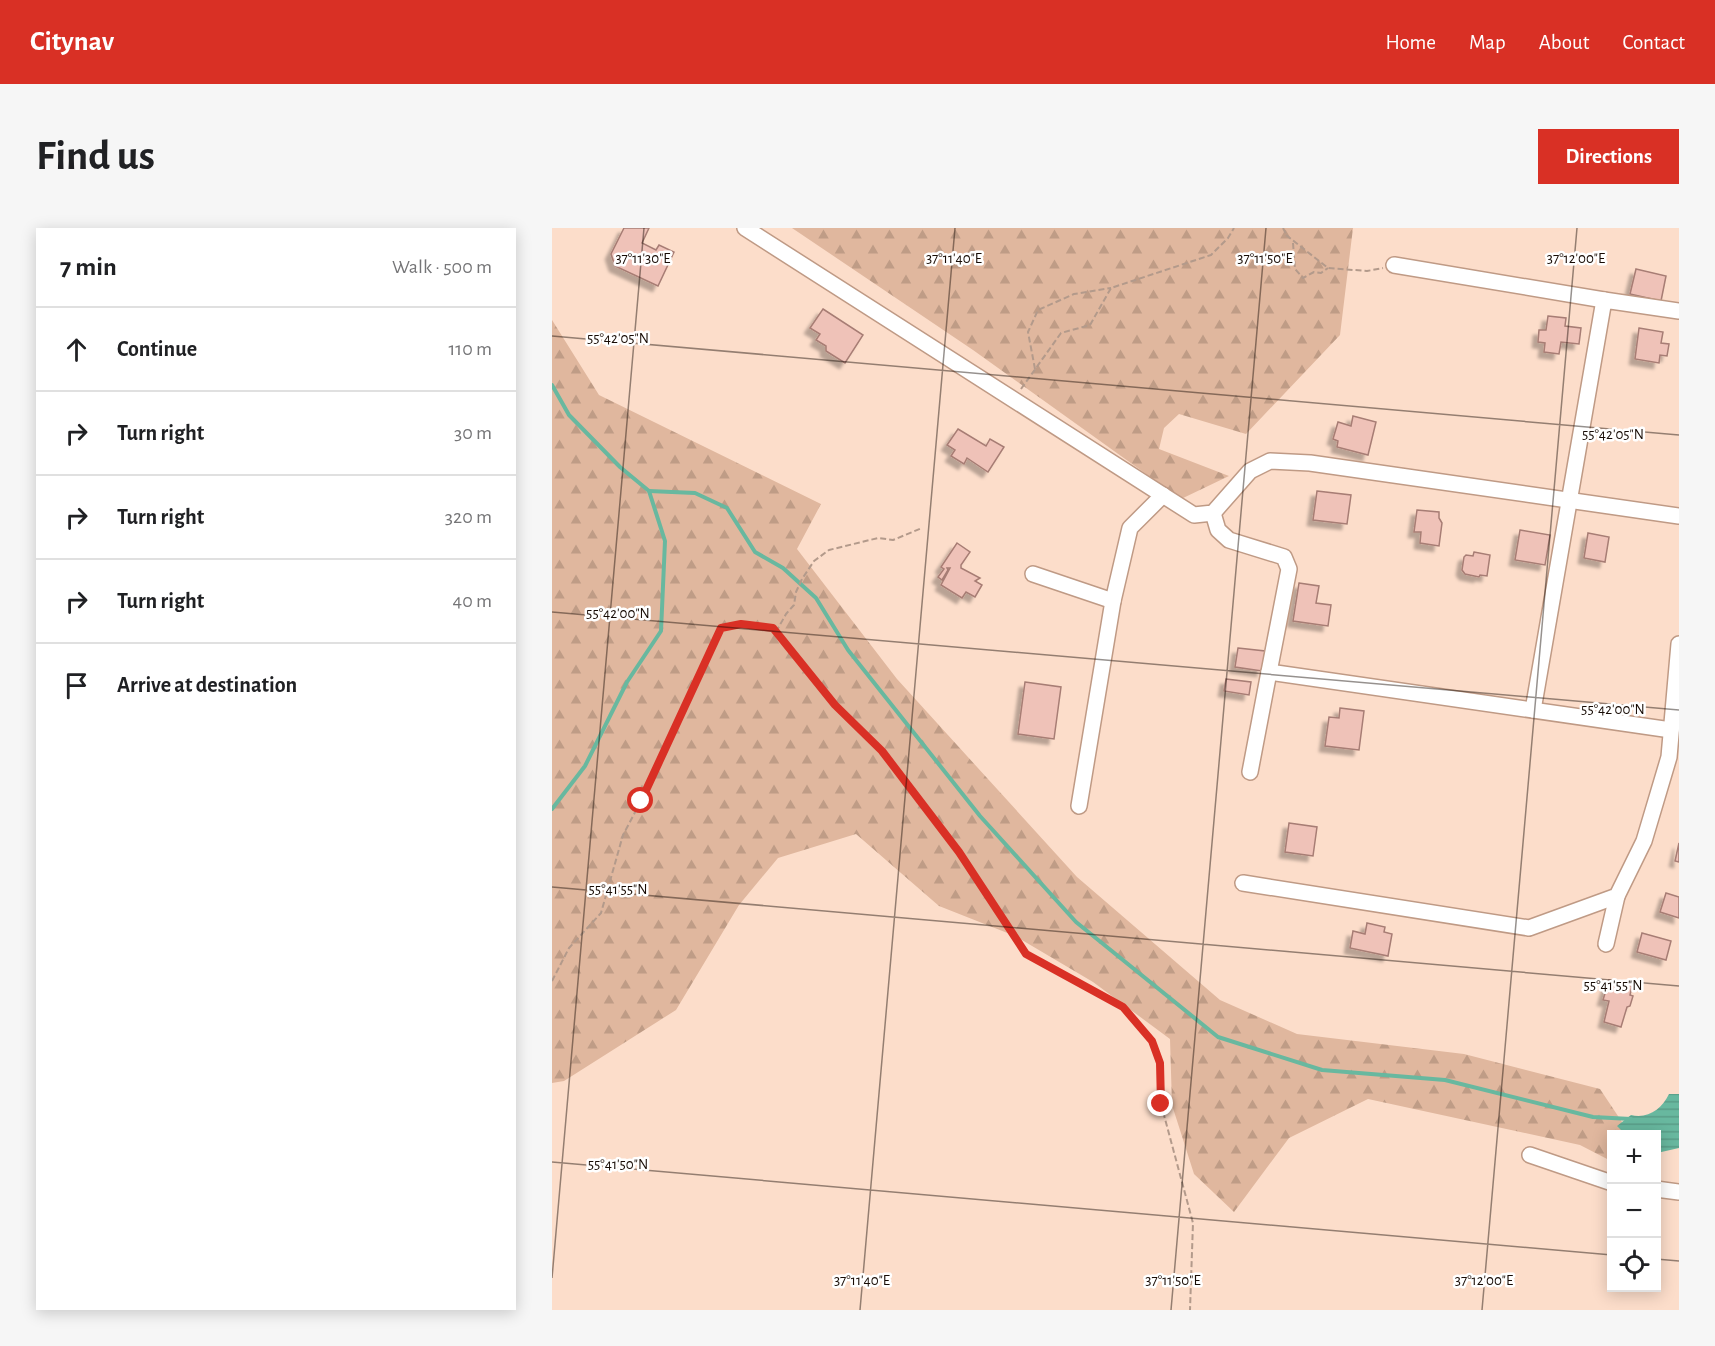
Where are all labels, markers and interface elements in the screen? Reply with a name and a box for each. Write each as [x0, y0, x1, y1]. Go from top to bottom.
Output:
text: Citynav [30, 28, 114, 56]
text: Home [1385, 32, 1436, 53]
text: Map [1469, 32, 1506, 53]
text: About [1539, 32, 1589, 53]
text: Contact [1622, 32, 1685, 53]
button: Directions [1538, 129, 1679, 184]
text: Find us [36, 135, 155, 177]
text: 37°11'30"E [615, 251, 671, 266]
text: 37°11'40"E [926, 251, 982, 266]
text: 37°11'50"E [1237, 251, 1293, 266]
text: 37°12'00"E [1547, 251, 1605, 266]
text: 7 min [60, 254, 117, 280]
text: Walk · 500 m [392, 257, 492, 277]
text: 55°42'05"N [587, 331, 649, 346]
icon: ahead [60, 333, 93, 366]
text: Continue [117, 338, 197, 360]
text: 110 m [448, 339, 492, 359]
icon: right [60, 417, 93, 450]
text: Turn right [117, 422, 204, 444]
text: 30 m [454, 423, 492, 443]
text: 55°42'05"N [1582, 427, 1644, 442]
icon: right [60, 501, 93, 534]
text: Turn right [117, 506, 204, 528]
text: 320 m [445, 507, 492, 527]
icon: right [60, 585, 93, 618]
text: Turn right [117, 590, 204, 612]
text: 40 m [453, 591, 492, 611]
text: 55°42'00"N [586, 606, 650, 621]
icon: arrive [60, 669, 93, 702]
text: Arrive at destination [117, 674, 297, 696]
text: 55°42'00"N [1581, 702, 1645, 717]
route start [627, 787, 653, 813]
text: 55°41'55"N [589, 882, 647, 897]
text: 55°41'55"N [1584, 978, 1642, 993]
route end [1147, 1090, 1173, 1116]
map controls [1607, 1130, 1661, 1292]
button: + [1607, 1130, 1661, 1184]
text: 55°41'50"N [588, 1157, 648, 1172]
button: − [1607, 1184, 1661, 1238]
button: locate [1607, 1238, 1661, 1292]
text: 37°11'40"E [834, 1273, 890, 1288]
text: 37°11'50"E [1145, 1273, 1201, 1288]
text: 37°12'00"E [1455, 1273, 1513, 1288]

